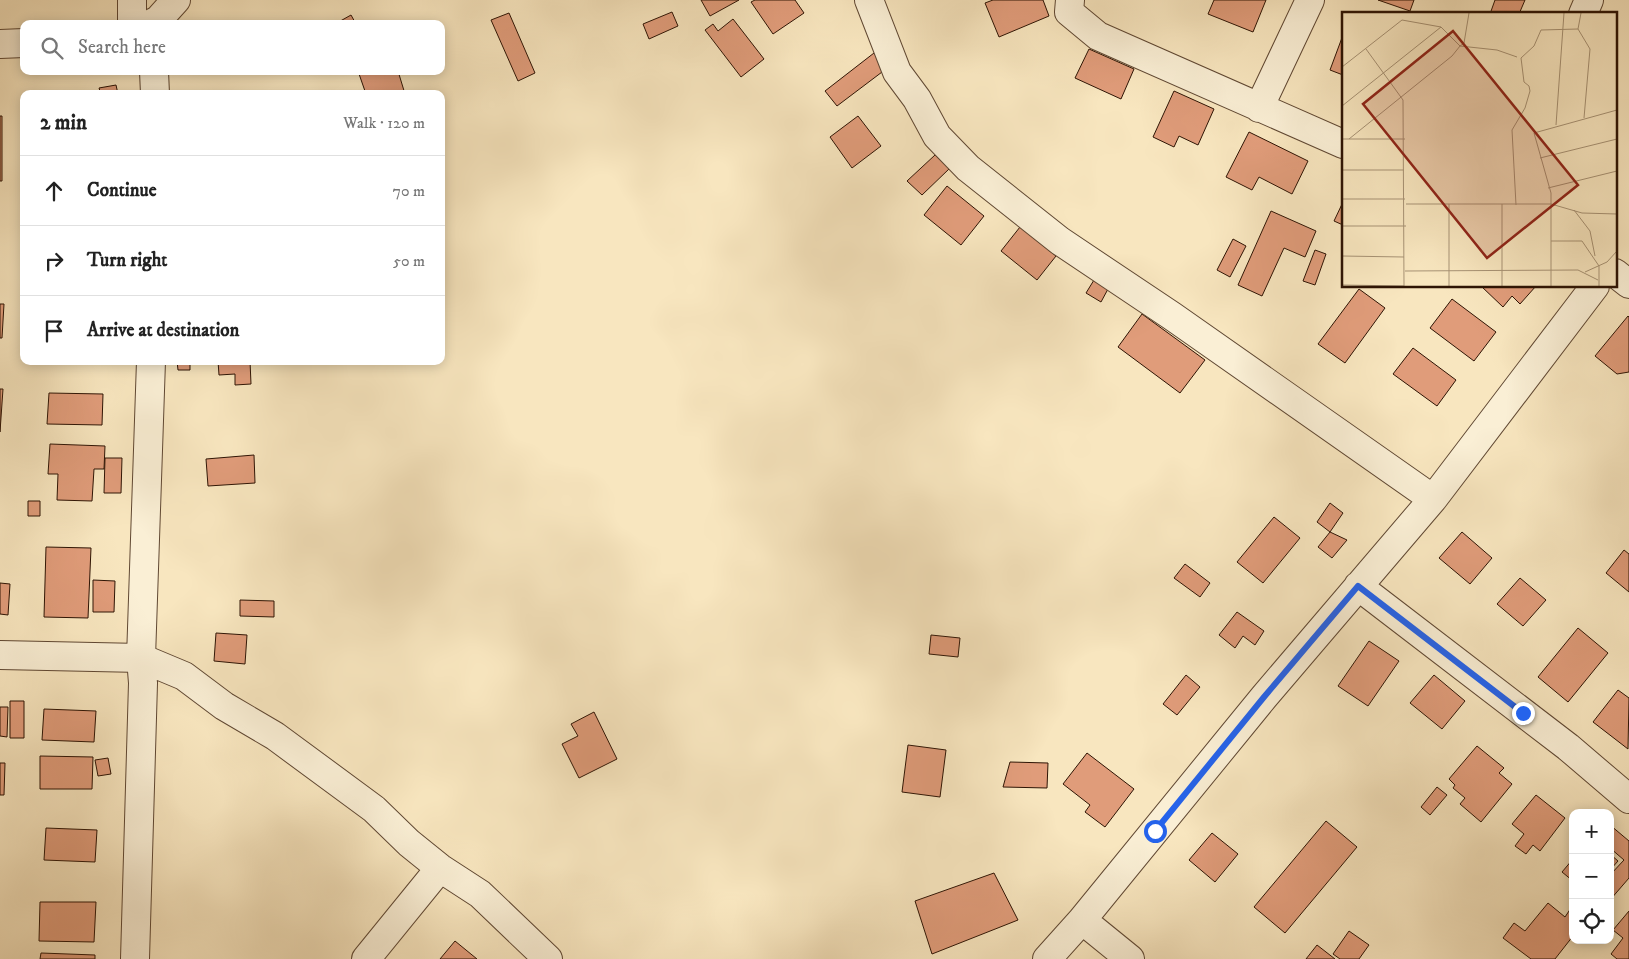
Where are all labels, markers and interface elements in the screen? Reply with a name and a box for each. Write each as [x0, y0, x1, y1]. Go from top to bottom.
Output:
inset map [1342, 12, 1616, 288]
search box [20, 20, 445, 75]
icon: search [38, 34, 66, 62]
text: Search here [78, 36, 166, 59]
text: 2 min [40, 110, 87, 136]
text: Walk · 120 m [343, 113, 425, 133]
icon: ahead [40, 177, 68, 205]
text: Continue [87, 179, 157, 202]
text: 70 m [393, 181, 425, 201]
icon: right [40, 247, 68, 275]
text: Turn right [87, 249, 167, 272]
text: 50 m [393, 251, 425, 271]
icon: arrive [40, 317, 68, 345]
text: Arrive at destination [87, 319, 239, 342]
route end [1512, 702, 1535, 725]
map controls [1569, 809, 1614, 944]
button: + [1569, 809, 1614, 854]
route start [1144, 820, 1167, 843]
button: − [1569, 854, 1614, 899]
button: locate [1569, 899, 1614, 944]

